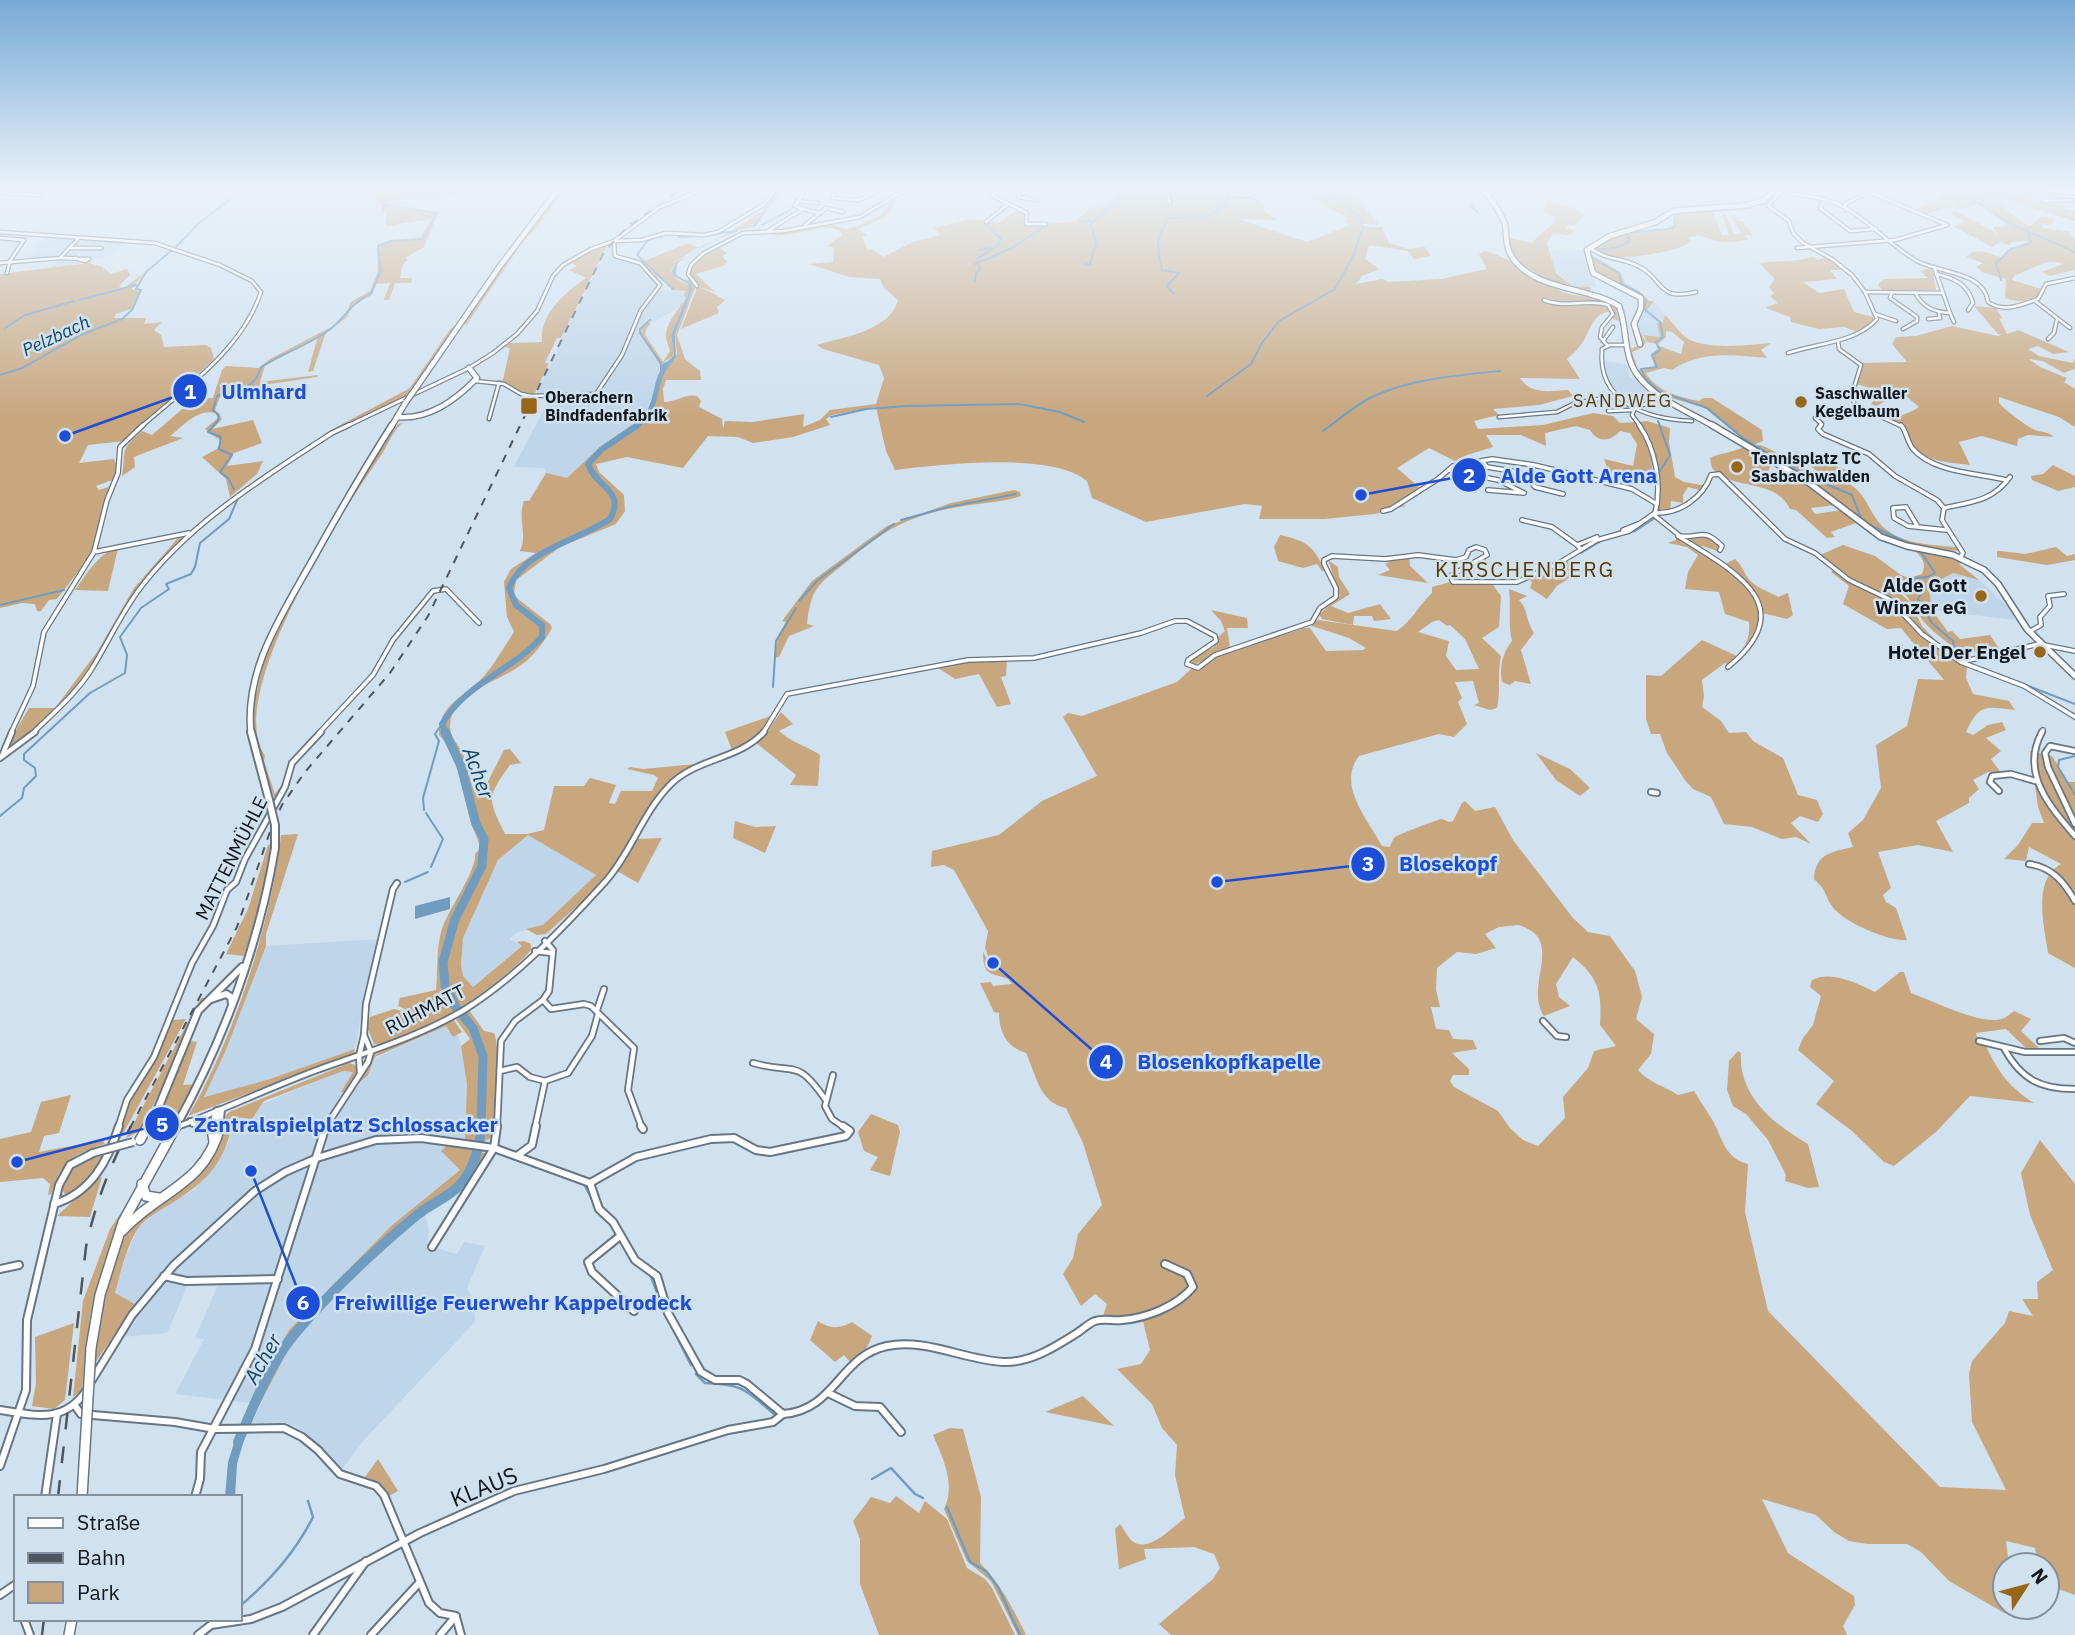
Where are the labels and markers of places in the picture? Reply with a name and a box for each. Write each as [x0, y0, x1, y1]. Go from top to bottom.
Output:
callout: Ulmhard [172, 370, 320, 412]
place label: Saschwaller Kegelbaum [1815, 383, 1908, 421]
place label: Oberachern Bindfadenfabrik [545, 387, 668, 425]
marker: Saschwaller Kegelbaum [1793, 394, 1809, 410]
marker: Oberachern Bindfadenfabrik [519, 396, 539, 416]
place label: Tennisplatz TC Sasbachwalden [1751, 448, 1870, 486]
callout: Alde Gott Arena [1452, 454, 1672, 496]
marker: Tennisplatz TC Sasbachwalden [1729, 459, 1745, 475]
place label: Alde Gott Winzer eG [1875, 573, 1967, 619]
marker: Alde Gott Winzer eG [1973, 588, 1989, 604]
place label: Hotel Der Engel [1888, 640, 2026, 664]
marker: Hotel Der Engel [2032, 644, 2048, 660]
callout: Blosekopf [1350, 843, 1511, 885]
callout: Blosenkopfkapelle [1088, 1041, 1335, 1083]
callout: Zentralspielplatz Schlossacker [145, 1103, 512, 1145]
callout: Freiwillige Feuerwehr Kappelrodeck [285, 1282, 706, 1324]

